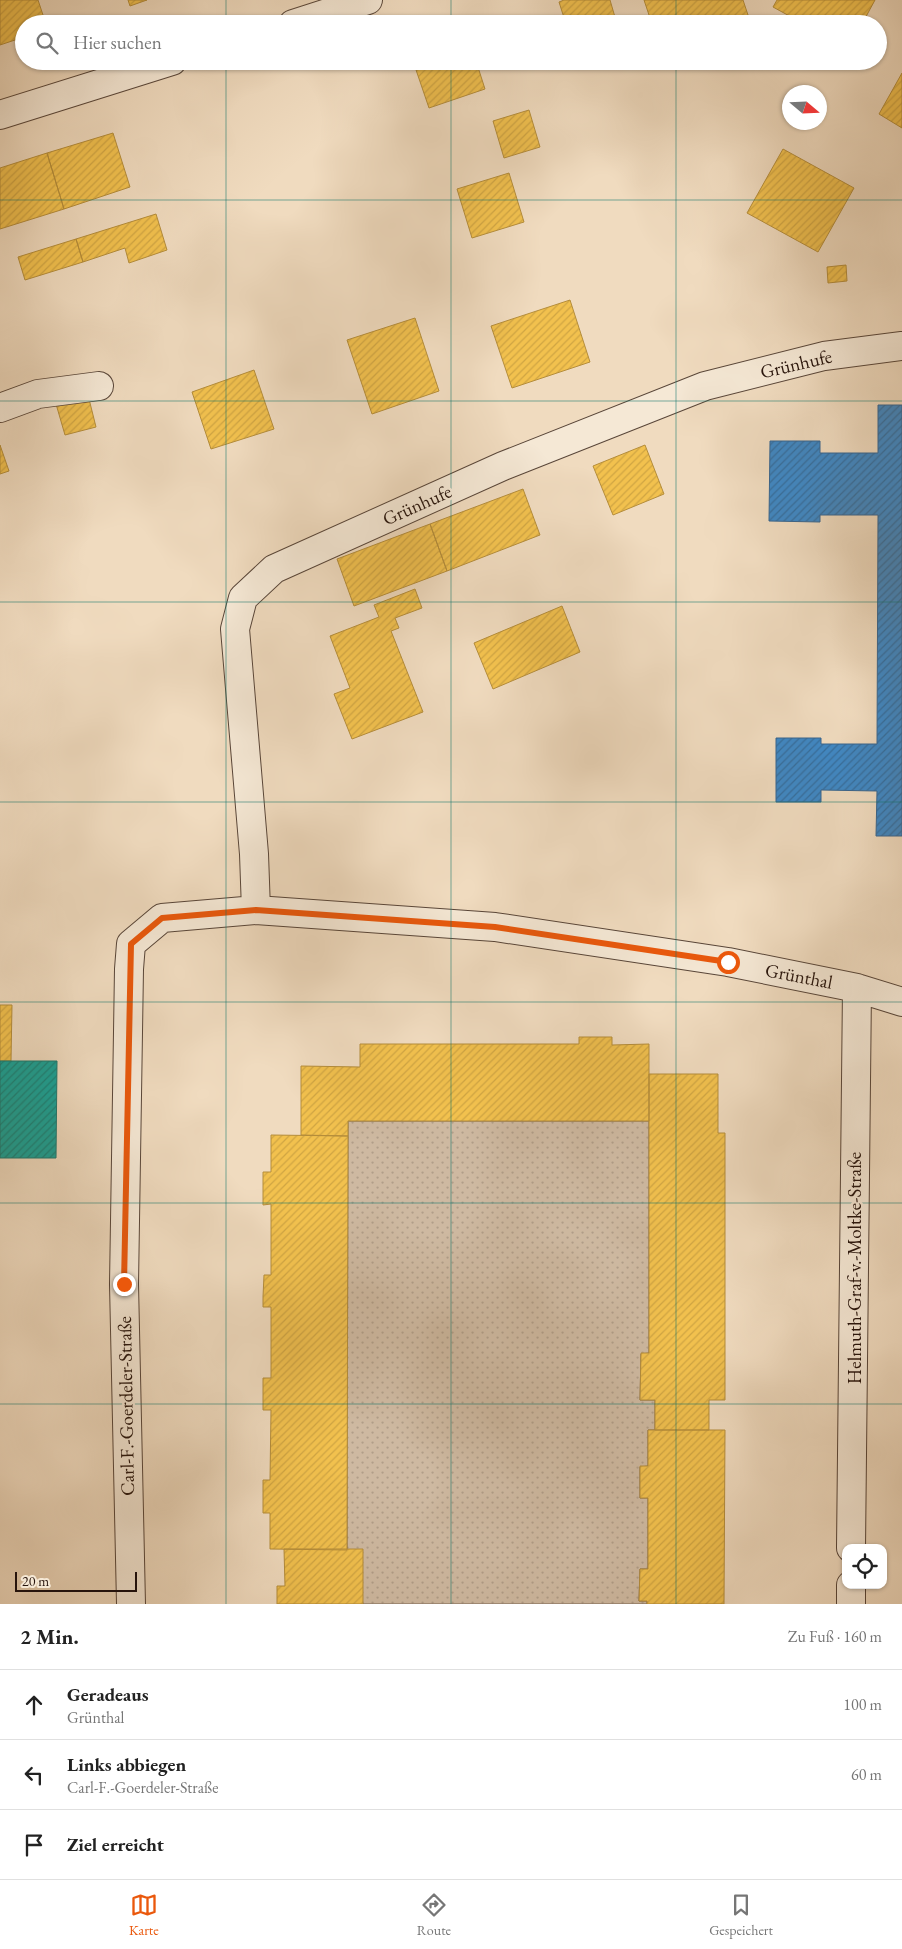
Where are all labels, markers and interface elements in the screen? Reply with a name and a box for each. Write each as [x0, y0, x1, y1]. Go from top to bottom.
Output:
search box [15, 15, 887, 70]
icon: search [33, 29, 61, 57]
text: Hier suchen [73, 30, 162, 55]
north arrow [782, 85, 827, 130]
street label: Grünhufe [758, 344, 834, 384]
street label: Grünhufe [379, 479, 455, 531]
route start [717, 951, 740, 974]
street label: Grünthal [763, 957, 835, 995]
street label: Helmuth-Graf-v.-Moltke-Straße [842, 1152, 867, 1384]
route end [113, 1273, 136, 1296]
street label: Carl-F.-Goerdeler-Straße [112, 1316, 140, 1496]
map controls [842, 1544, 887, 1589]
button: locate [842, 1544, 887, 1589]
scale bar [15, 1569, 138, 1592]
text: 20 m [22, 1572, 49, 1590]
text: 2 Min. [20, 1623, 79, 1650]
text: Zu Fuß · 160 m [788, 1626, 882, 1647]
text: Geradeaus [67, 1682, 149, 1707]
icon: ahead [20, 1691, 48, 1719]
text: 100 m [843, 1694, 882, 1715]
text: Grünthal [67, 1707, 124, 1728]
text: Links abbiegen [67, 1752, 186, 1777]
icon: left [20, 1761, 48, 1789]
text: 60 m [851, 1764, 882, 1785]
text: Carl-F.-Goerdeler-Straße [67, 1777, 218, 1798]
icon: arrive [20, 1831, 48, 1859]
text: Ziel erreicht [67, 1832, 164, 1857]
tab: Karte [129, 1891, 159, 1939]
tab: Route [417, 1891, 451, 1939]
tab: Gespeichert [709, 1891, 773, 1939]

